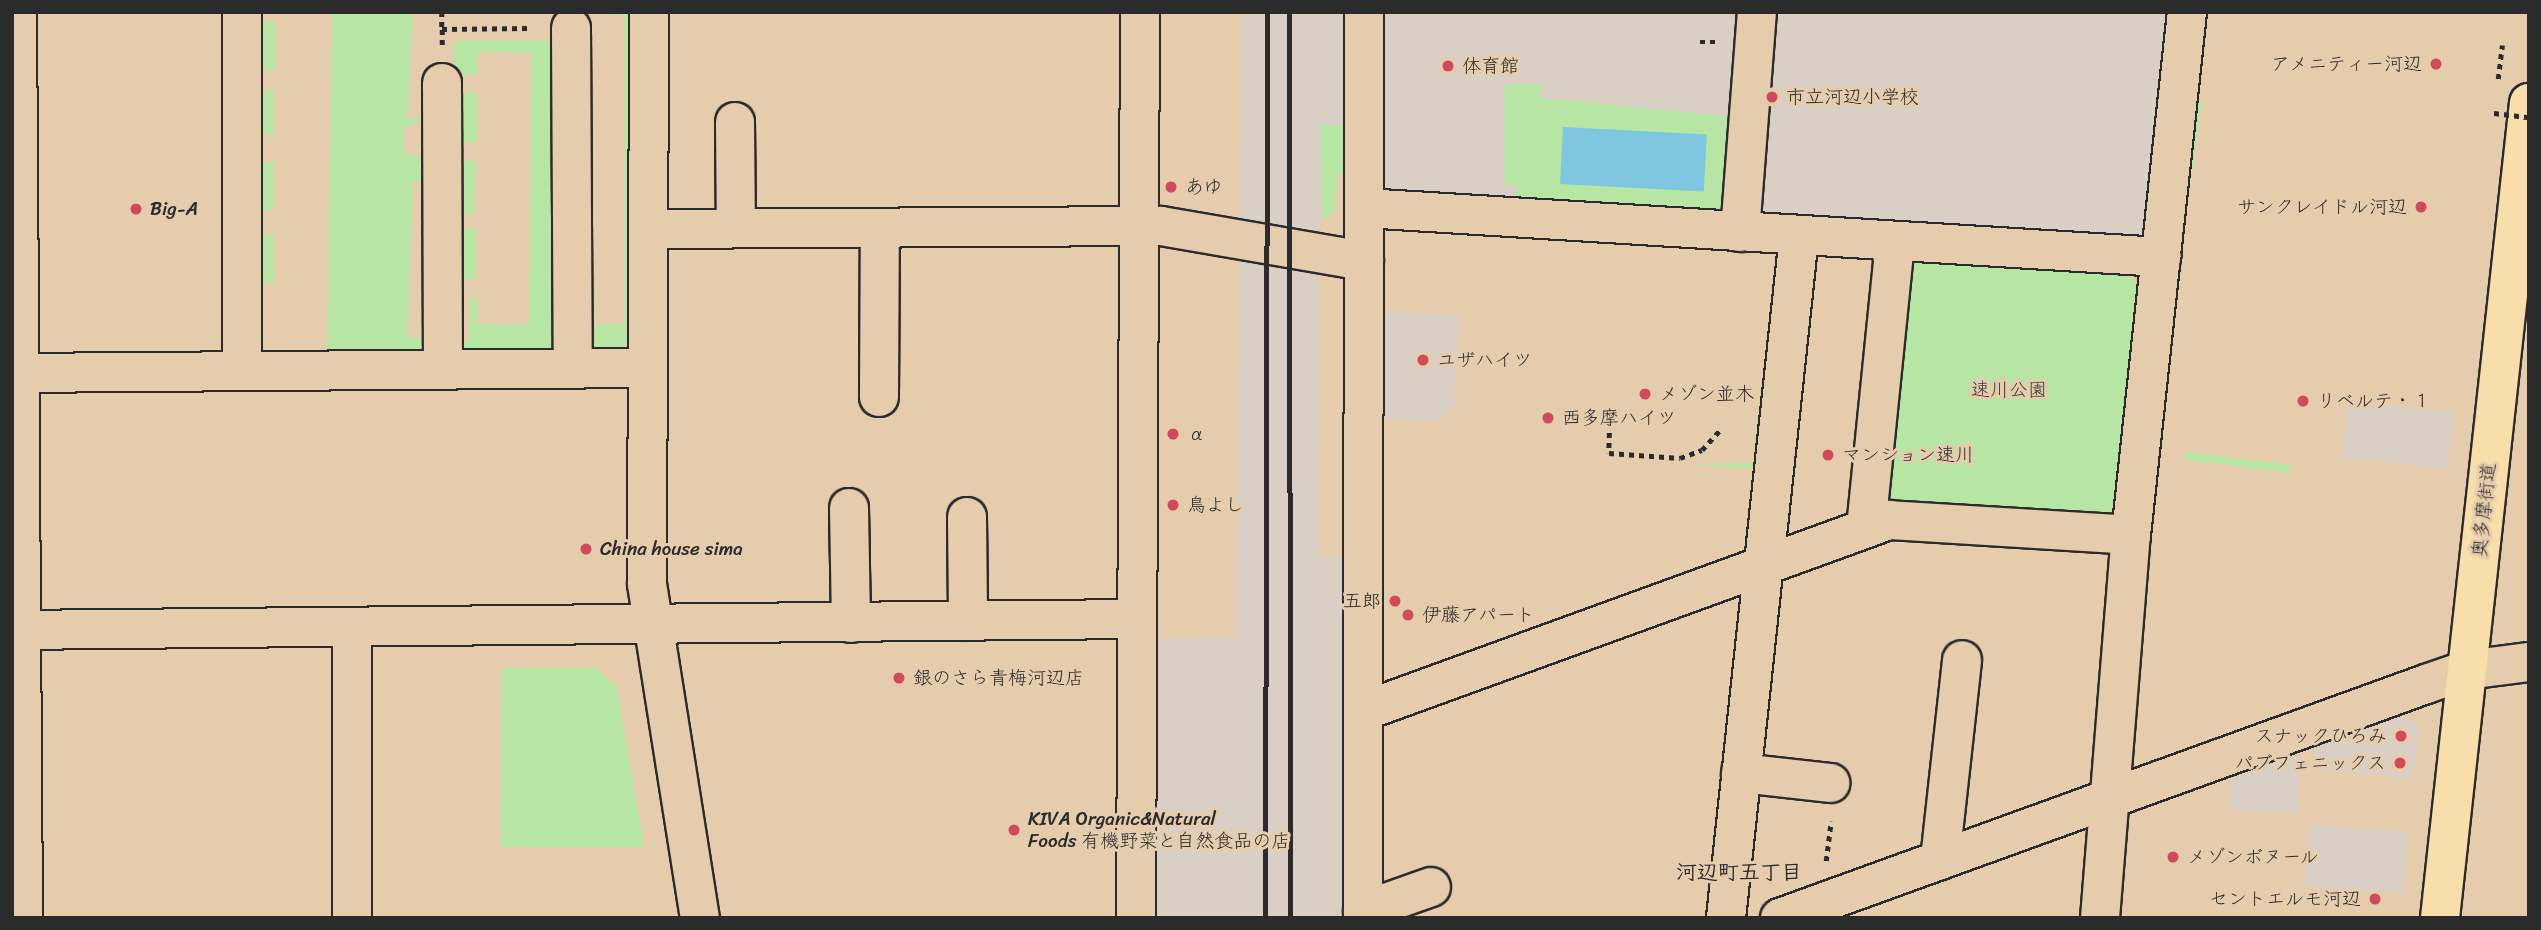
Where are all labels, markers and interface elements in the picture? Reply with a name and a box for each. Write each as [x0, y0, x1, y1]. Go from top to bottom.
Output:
place label: アメニティー河辺 [2270, 53, 2422, 75]
place label: 体育館 [1462, 55, 1519, 77]
marker: アメニティー河辺 [2428, 56, 2444, 72]
marker: 体育館 [1440, 58, 1456, 74]
place label: 市立河辺小学校 [1786, 86, 1919, 108]
marker: 市立河辺小学校 [1764, 89, 1780, 105]
place label: あゆ [1185, 176, 1223, 198]
marker: あゆ [1163, 179, 1179, 195]
place label: サンクレイドル河辺 [2236, 196, 2407, 218]
place label: Big-A [150, 198, 198, 220]
marker: サンクレイドル河辺 [2413, 199, 2429, 215]
marker: Big-A [128, 201, 144, 217]
place label: ユザハイツ [1437, 349, 1532, 371]
marker: ユザハイツ [1415, 352, 1431, 368]
park label: 速川公園 [1971, 379, 2047, 401]
place label: メゾン並木 [1659, 383, 1754, 405]
marker: メゾン並木 [1637, 386, 1653, 402]
place label: リベルテ・１ [2317, 390, 2431, 412]
marker: リベルテ・１ [2295, 393, 2311, 409]
place label: 西多摩ハイツ [1562, 407, 1676, 429]
marker: 西多摩ハイツ [1540, 410, 1556, 426]
place label: α [1187, 423, 1206, 445]
marker: α [1165, 426, 1181, 442]
place label: マンション速川 [1842, 444, 1975, 466]
marker: マンション速川 [1820, 447, 1836, 463]
street label: 奥多摩街道 [2468, 462, 2500, 558]
place label: 鳥よし [1187, 494, 1244, 516]
marker: 鳥よし [1165, 497, 1181, 513]
place label: China house sima [600, 538, 743, 560]
marker: China house sima [578, 541, 594, 557]
place label: 五郎 [1343, 590, 1381, 612]
marker: 五郎 [1387, 593, 1403, 609]
place label: 伊藤アパート [1422, 604, 1536, 626]
marker: 伊藤アパート [1400, 607, 1416, 623]
place label: 銀のさら青梅河辺店 [913, 667, 1084, 689]
marker: 銀のさら青梅河辺店 [891, 670, 907, 686]
place label: スナックひろみ [2254, 725, 2387, 747]
marker: スナックひろみ [2393, 728, 2409, 744]
place label: パブフェニックス [2234, 752, 2386, 774]
marker: パブフェニックス [2392, 755, 2408, 771]
place label: KIVA Organic&Natural Foods 有機野菜と自然食品の店 [1028, 808, 1290, 852]
marker: KIVA Organic&Natural Foods 有機野菜と自然食品の店 [1006, 822, 1022, 838]
place label: メゾンボヌール [2187, 846, 2320, 868]
marker: メゾンボヌール [2165, 849, 2181, 865]
district label: 河辺町五丁目 [1676, 859, 1802, 885]
place label: セントエルモ河辺 [2209, 888, 2361, 910]
marker: セントエルモ河辺 [2367, 891, 2383, 907]

